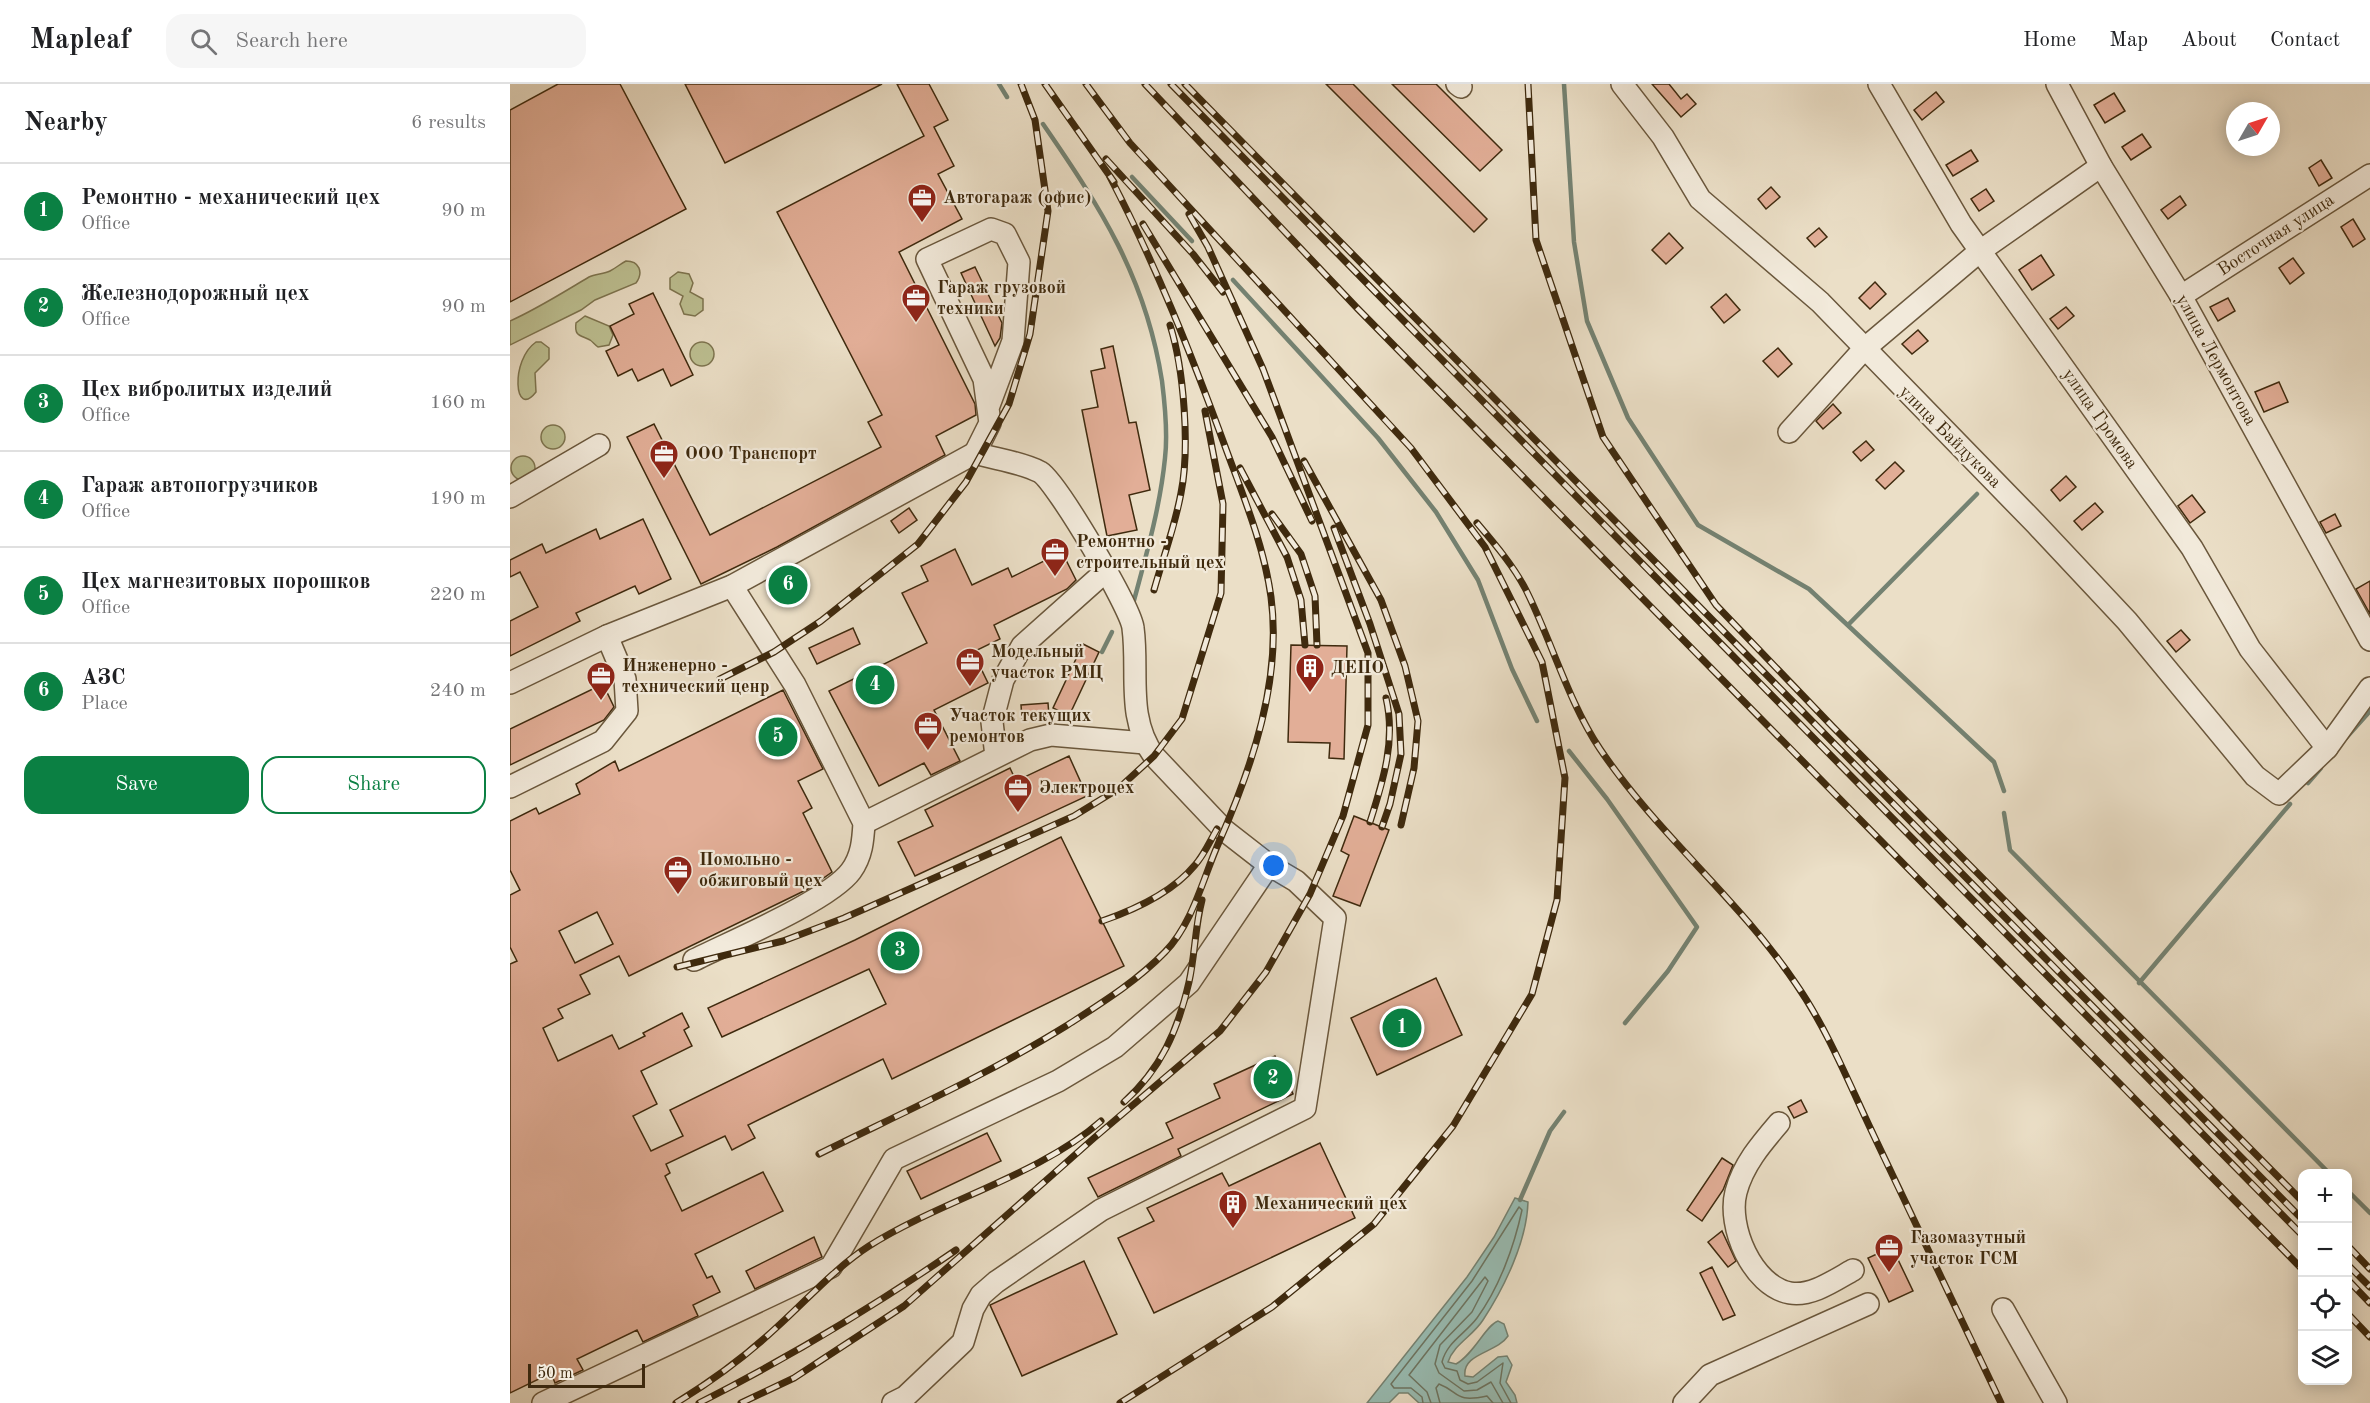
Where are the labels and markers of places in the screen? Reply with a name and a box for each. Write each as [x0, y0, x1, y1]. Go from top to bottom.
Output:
office icon: Автогараж (офис) [906, 182, 938, 224]
place label: Автогараж (офис) [943, 189, 1091, 208]
place label: Гараж грузовой техники [937, 279, 1066, 318]
office icon: Гараж грузовой техники [900, 282, 932, 324]
office icon: ООО Транспорт [648, 438, 680, 480]
place label: ООО Транспорт [685, 445, 817, 463]
place label: Ремонтно - строительный цех [1076, 533, 1224, 572]
office icon: Ремонтно - строительный цех [1039, 536, 1071, 578]
pin: 6 [768, 562, 808, 608]
place label: Модельный участок РМЦ [991, 643, 1103, 682]
office icon: Модельный участок РМЦ [954, 646, 986, 688]
building icon: ДЕПО [1294, 652, 1326, 694]
place label: Инженерно - технический ценр [622, 657, 770, 696]
place label: ДЕПО [1331, 659, 1384, 677]
office icon: Инженерно - технический ценр [585, 660, 617, 702]
pin: 4 [856, 662, 895, 708]
place label: Участок текущих ремонтов [949, 707, 1091, 746]
office icon: Участок текущих ремонтов [912, 710, 944, 752]
pin: 5 [758, 714, 798, 760]
office icon: Электроцех [1002, 772, 1034, 814]
place label: Электроцех [1039, 779, 1134, 797]
place label: Помольно - обжиговый цех [699, 851, 822, 890]
office icon: Помольно - обжиговый цех [662, 854, 694, 896]
pin: 3 [880, 928, 920, 974]
pin: 1 [1382, 1006, 1422, 1050]
pin: 2 [1254, 1056, 1293, 1102]
building icon: Механический цех [1217, 1188, 1249, 1230]
place label: Механический цех [1254, 1195, 1407, 1213]
place label: Газомазутный участок ГСМ [1910, 1229, 2026, 1268]
office icon: Газомазутный участок ГСМ [1873, 1232, 1905, 1274]

